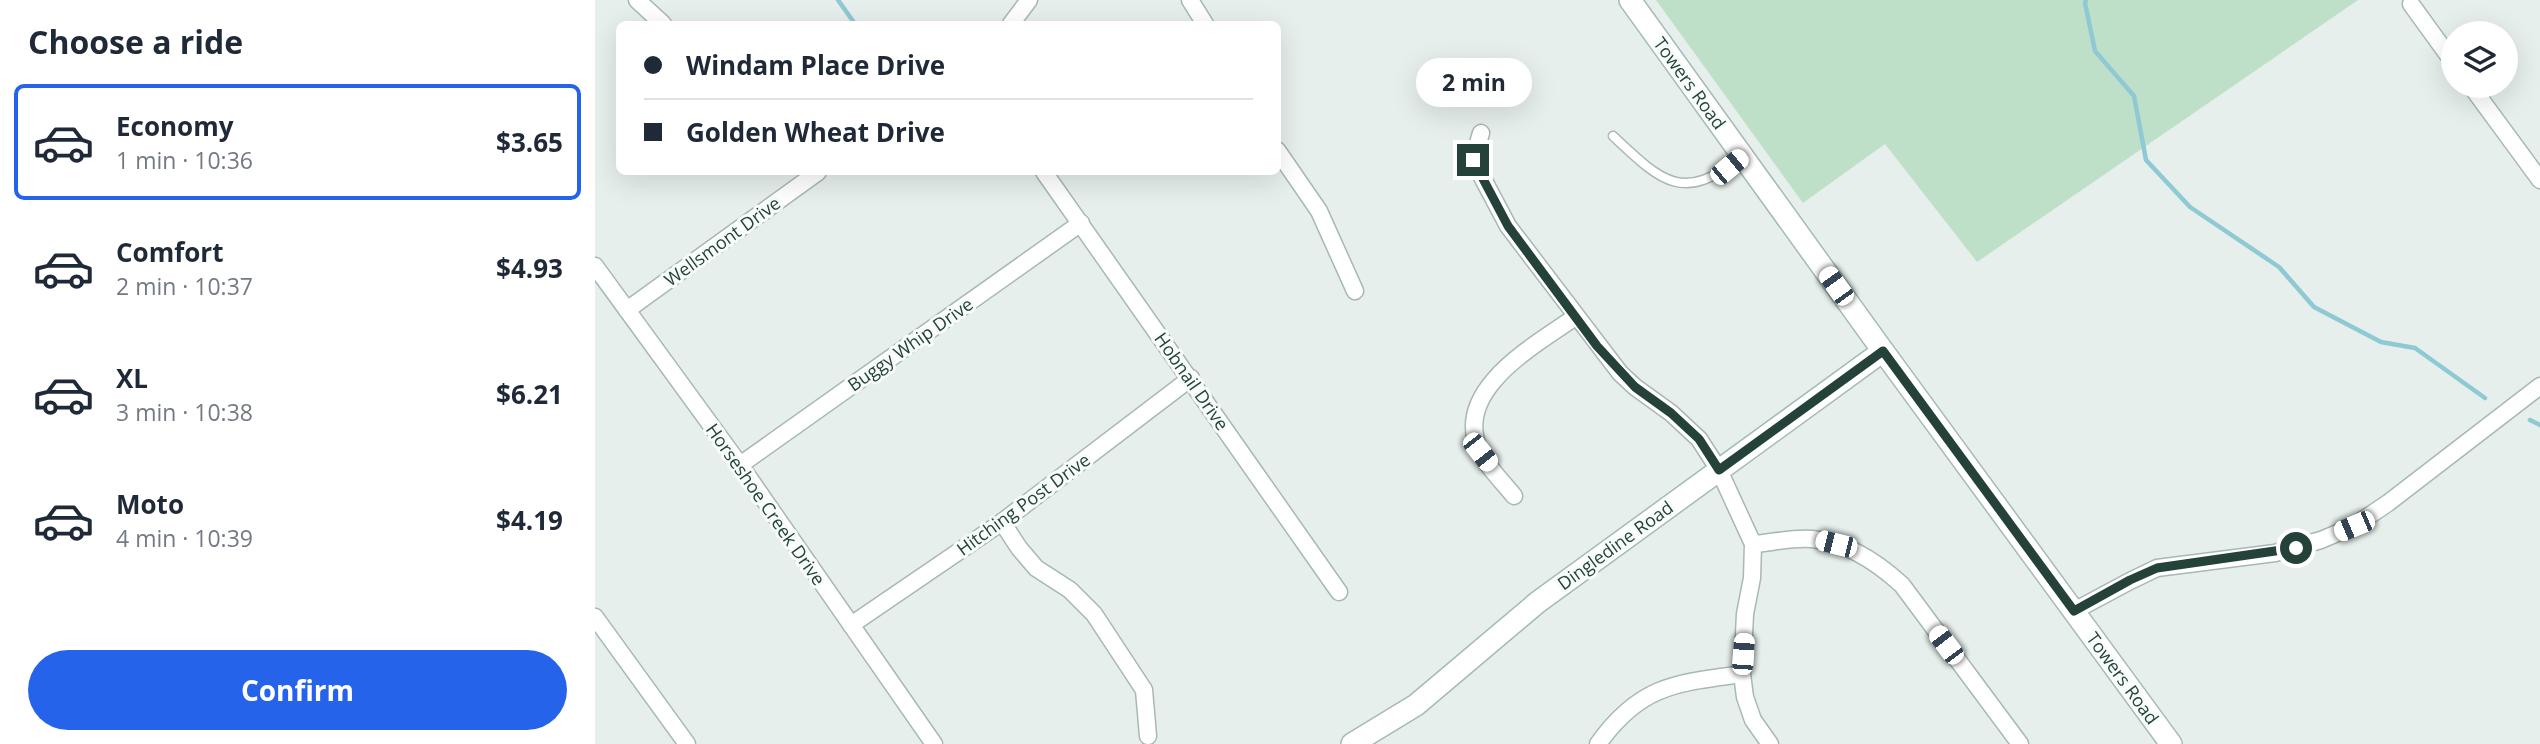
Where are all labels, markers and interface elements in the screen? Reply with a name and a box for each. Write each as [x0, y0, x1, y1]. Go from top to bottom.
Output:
text: Choose a ride [28, 20, 243, 63]
map controls [2441, 21, 2518, 98]
button: layers [2441, 21, 2518, 98]
street label: Towers Road [1648, 32, 1732, 134]
text: Windam Place Drive [686, 47, 945, 83]
callout: 2 min [1415, 58, 1531, 108]
text: 2 min [1442, 66, 1506, 98]
text: Economy [116, 108, 234, 144]
icon: car [32, 111, 95, 174]
text: Golden Wheat Drive [686, 114, 945, 150]
text: $3.65 [496, 124, 563, 160]
text: 1 min · 10:36 [116, 144, 253, 176]
route end [1457, 144, 1489, 176]
car [1707, 145, 1752, 189]
street label: Wellsmont Drive [659, 191, 785, 291]
text: Comfort [116, 234, 223, 270]
icon: car [32, 237, 95, 300]
text: $4.93 [496, 250, 563, 286]
car [1816, 263, 1857, 309]
text: 2 min · 10:37 [116, 270, 253, 302]
street label: Buggy Whip Drive [843, 292, 977, 396]
street label: Hobnail Drive [1149, 327, 1235, 435]
text: XL [116, 360, 148, 396]
icon: car [32, 363, 95, 426]
text: $6.21 [496, 376, 563, 412]
text: 3 min · 10:38 [116, 396, 253, 428]
street label: Horseshoe Creek Drive [701, 418, 831, 590]
car [1459, 429, 1502, 475]
street label: Hitching Post Drive [952, 447, 1094, 561]
text: Moto [116, 486, 184, 522]
icon: car [32, 489, 95, 552]
street label: Dingledine Road [1552, 495, 1678, 595]
text: $4.19 [496, 502, 563, 538]
car [2331, 508, 2378, 544]
text: 4 min · 10:39 [116, 522, 253, 554]
car [1814, 529, 1859, 559]
route start [2280, 532, 2312, 564]
car [1925, 622, 1968, 668]
street label: Towers Road [2081, 627, 2165, 729]
car [1732, 632, 1755, 676]
button: Confirm [28, 650, 567, 730]

